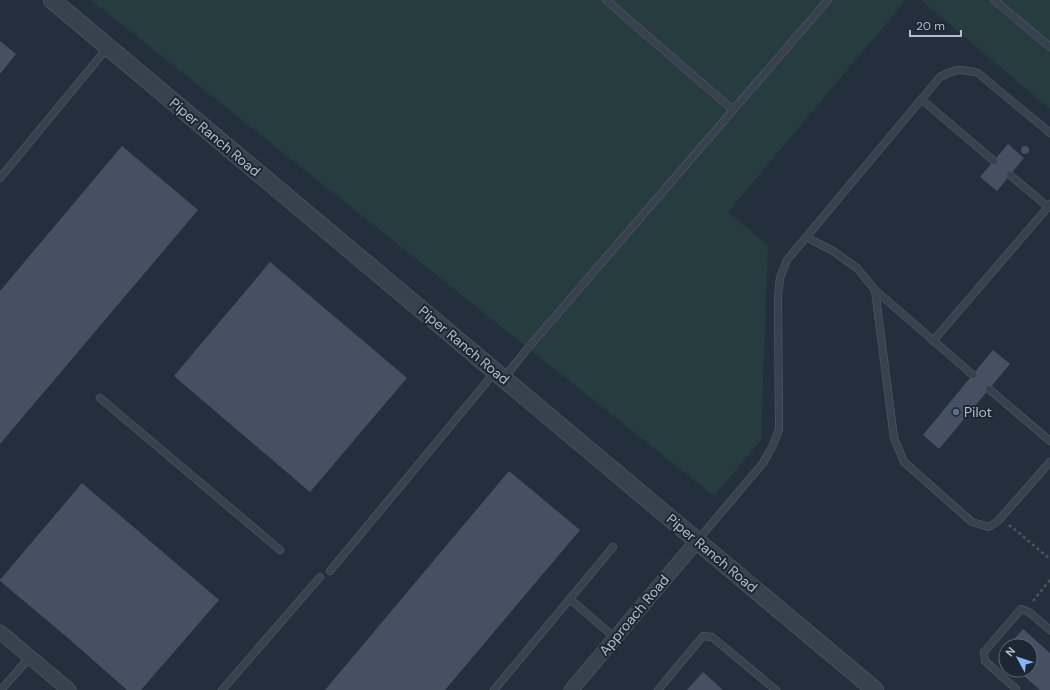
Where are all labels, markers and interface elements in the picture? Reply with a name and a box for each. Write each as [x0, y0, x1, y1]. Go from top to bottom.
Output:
scale bar [910, 12, 961, 38]
text: 20 m [916, 18, 945, 34]
street label: Piper Ranch Road [166, 94, 264, 180]
street label: Piper Ranch Road [415, 302, 513, 388]
place label: Pilot [964, 403, 992, 421]
marker: Pilot [951, 407, 961, 417]
street label: Piper Ranch Road [663, 510, 761, 596]
street label: Approach Road [595, 571, 673, 659]
north arrow [998, 638, 1038, 678]
text: N [1002, 644, 1018, 659]

